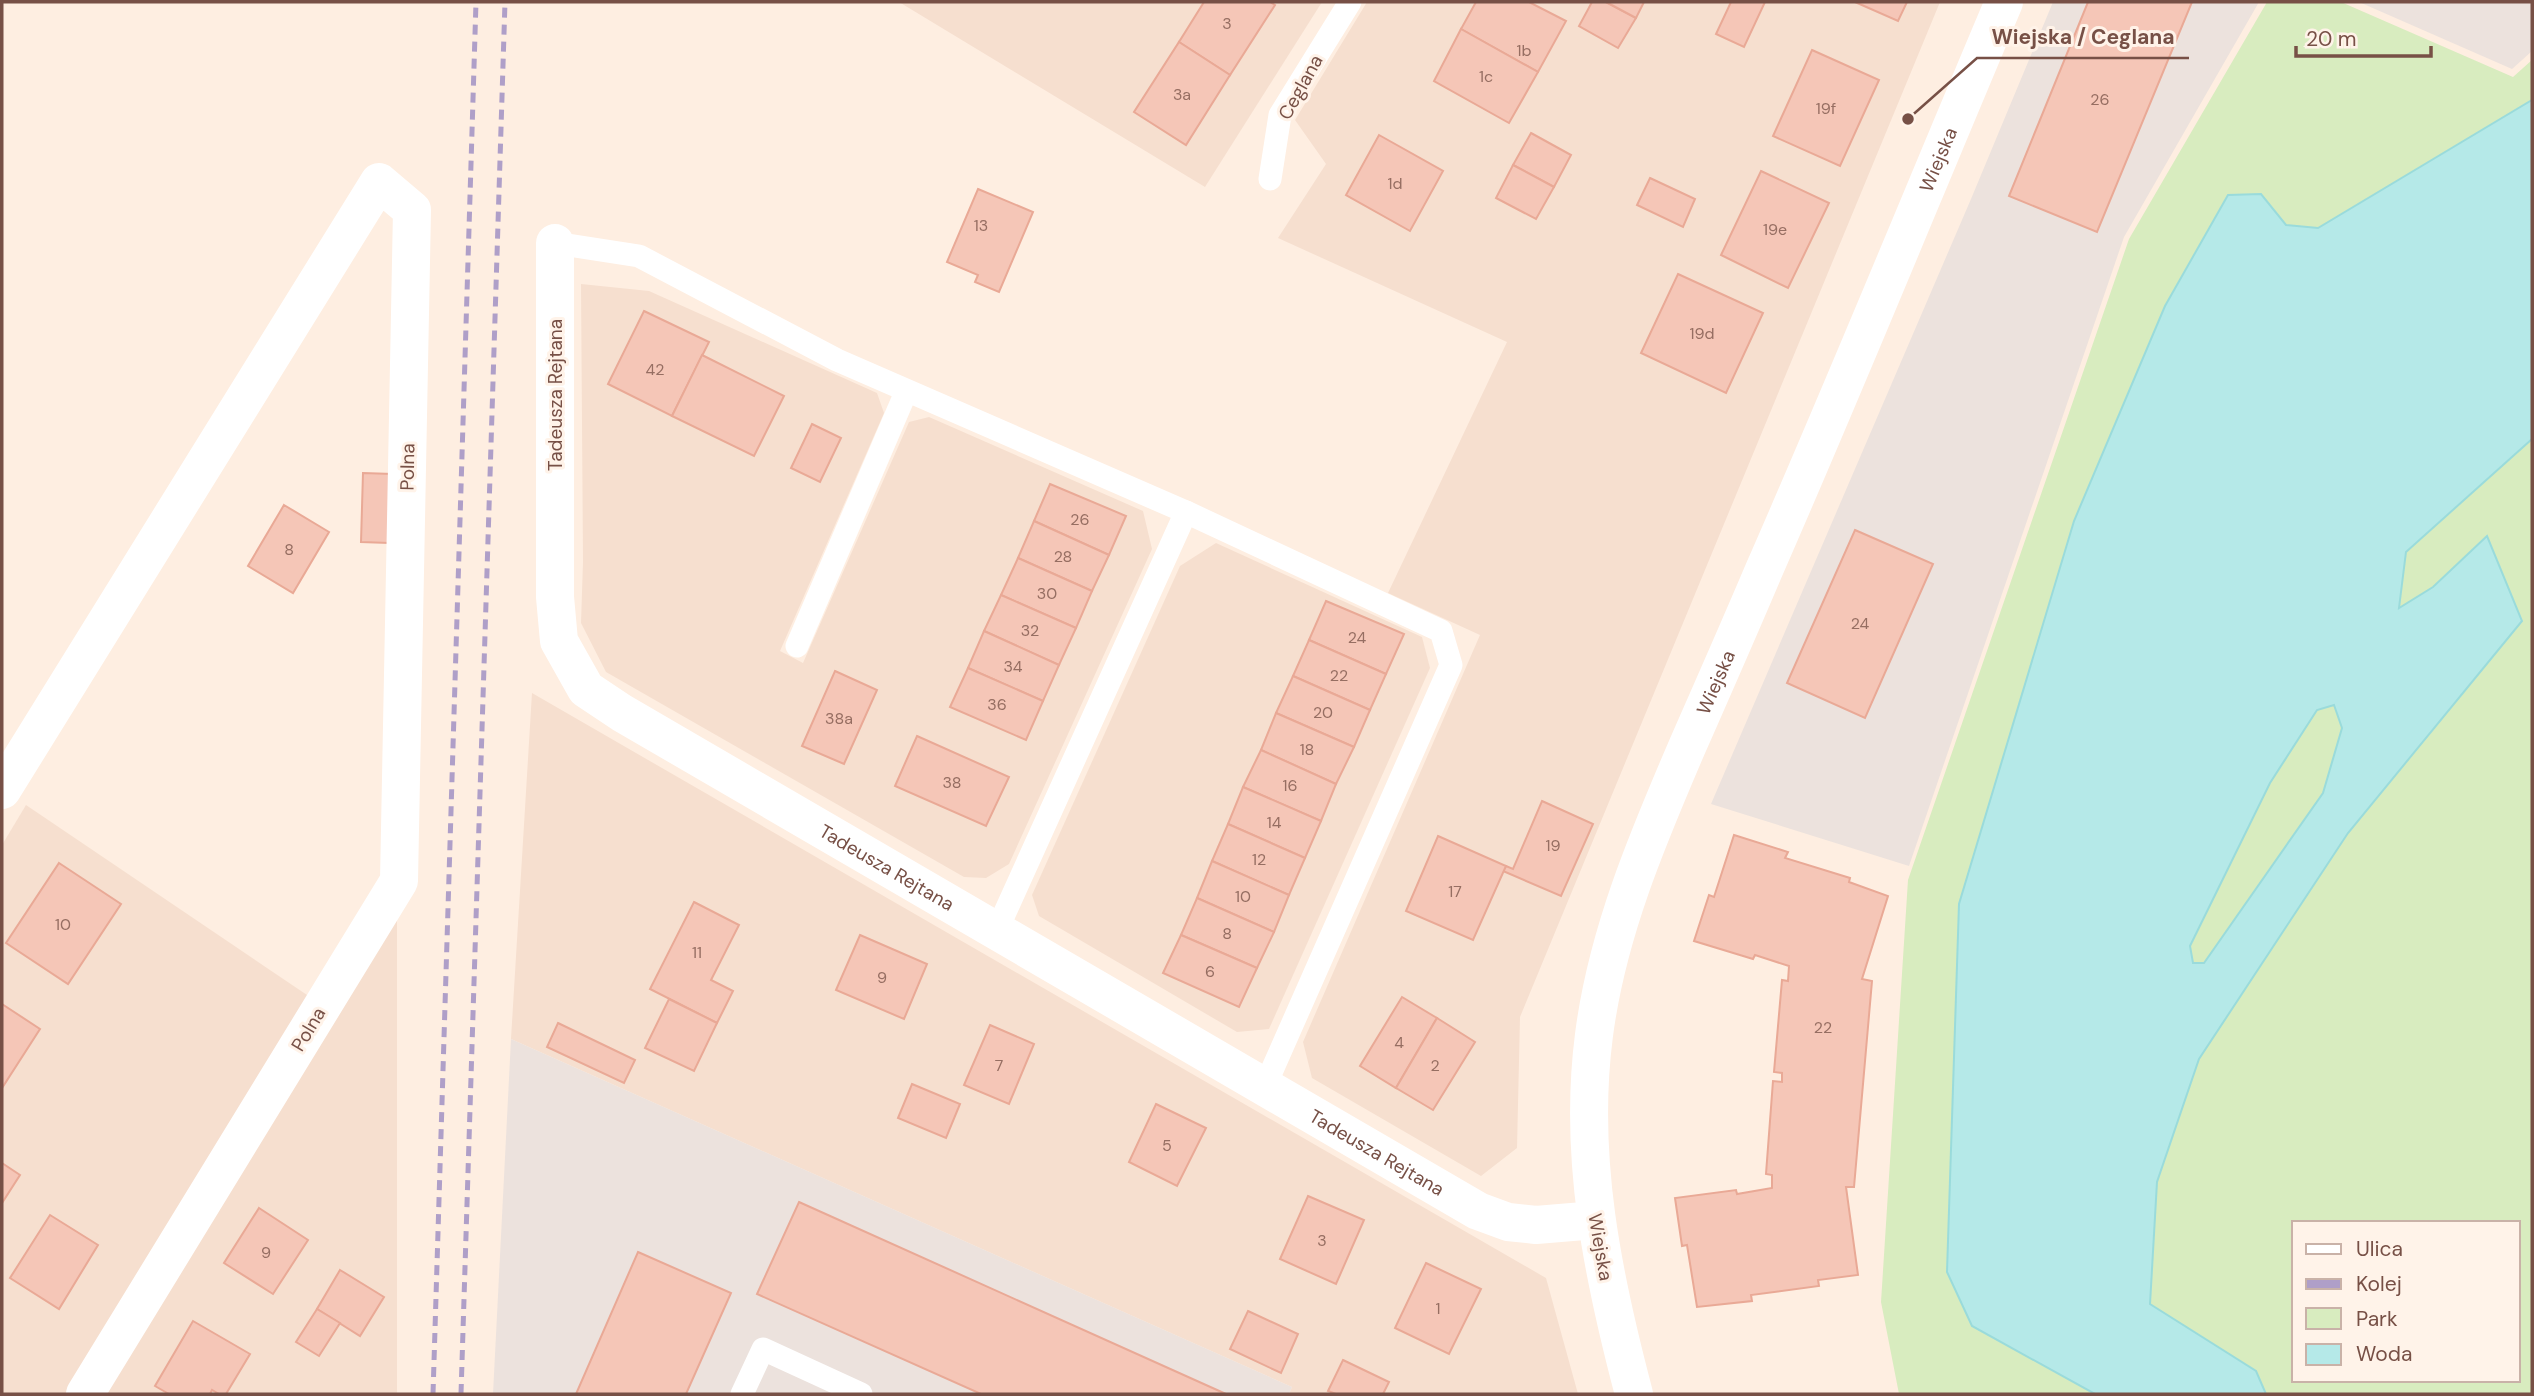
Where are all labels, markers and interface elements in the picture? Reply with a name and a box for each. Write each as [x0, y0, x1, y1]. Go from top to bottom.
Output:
house number: 3 [1222, 13, 1232, 34]
scale bar [2296, 14, 2431, 58]
callout: Wiejska / Ceglana [1977, 16, 2189, 58]
text: Wiejska / Ceglana [1991, 23, 2175, 51]
text: 20 m [2306, 25, 2357, 53]
house number: 1b [1516, 40, 1532, 61]
street label: Ceglana [1272, 50, 1329, 124]
house number: 1c [1479, 66, 1493, 87]
house number: 3a [1173, 84, 1191, 105]
house number: 26 [2090, 89, 2110, 110]
house number: 19f [1816, 98, 1836, 119]
street label: Wiejska [1914, 124, 1963, 196]
house number: 1d [1387, 173, 1403, 194]
house number: 13 [974, 215, 988, 236]
house number: 19e [1763, 219, 1787, 240]
street label: Tadeusza Rejtana [543, 319, 568, 471]
house number: 19d [1689, 323, 1715, 344]
house number: 42 [646, 359, 664, 380]
street label: Polna [395, 443, 420, 491]
house number: 26 [1070, 509, 1090, 530]
house number: 8 [284, 539, 294, 560]
house number: 28 [1054, 546, 1072, 567]
house number: 30 [1037, 583, 1057, 604]
house number: 24 [1851, 613, 1870, 634]
house number: 32 [1021, 620, 1039, 641]
house number: 24 [1348, 627, 1367, 648]
street label: Wiejska [1691, 646, 1741, 718]
house number: 34 [1003, 656, 1023, 677]
house number: 22 [1330, 665, 1348, 686]
house number: 36 [987, 694, 1007, 715]
house number: 20 [1313, 702, 1333, 723]
house number: 38a [825, 708, 853, 729]
house number: 18 [1300, 739, 1314, 760]
house number: 38 [942, 772, 962, 793]
house number: 16 [1282, 775, 1298, 796]
house number: 14 [1267, 812, 1282, 833]
street label: Tadeusza Rejtana [815, 819, 959, 917]
house number: 19 [1545, 835, 1561, 856]
house number: 12 [1252, 849, 1266, 870]
house number: 17 [1448, 881, 1462, 902]
house number: 10 [1235, 886, 1251, 907]
house number: 10 [55, 914, 71, 935]
house number: 8 [1222, 923, 1232, 944]
house number: 11 [692, 942, 702, 963]
house number: 6 [1205, 961, 1215, 982]
house number: 9 [877, 967, 887, 988]
street label: Polna [286, 1003, 331, 1056]
house number: 22 [1814, 1017, 1832, 1038]
house number: 4 [1394, 1032, 1404, 1053]
house number: 7 [995, 1055, 1003, 1076]
house number: 2 [1430, 1055, 1440, 1076]
street label: Tadeusza Rejtana [1305, 1104, 1449, 1202]
house number: 5 [1162, 1135, 1172, 1156]
street label: Wiejska [1582, 1212, 1619, 1283]
legend [2292, 1221, 2520, 1382]
house number: 3 [1317, 1230, 1327, 1251]
text: Ulica [2356, 1235, 2403, 1263]
house number: 9 [261, 1242, 271, 1263]
text: Kolej [2356, 1270, 2402, 1298]
house number: 1 [1436, 1298, 1441, 1319]
text: Park [2356, 1305, 2398, 1333]
text: Woda [2356, 1340, 2412, 1368]

